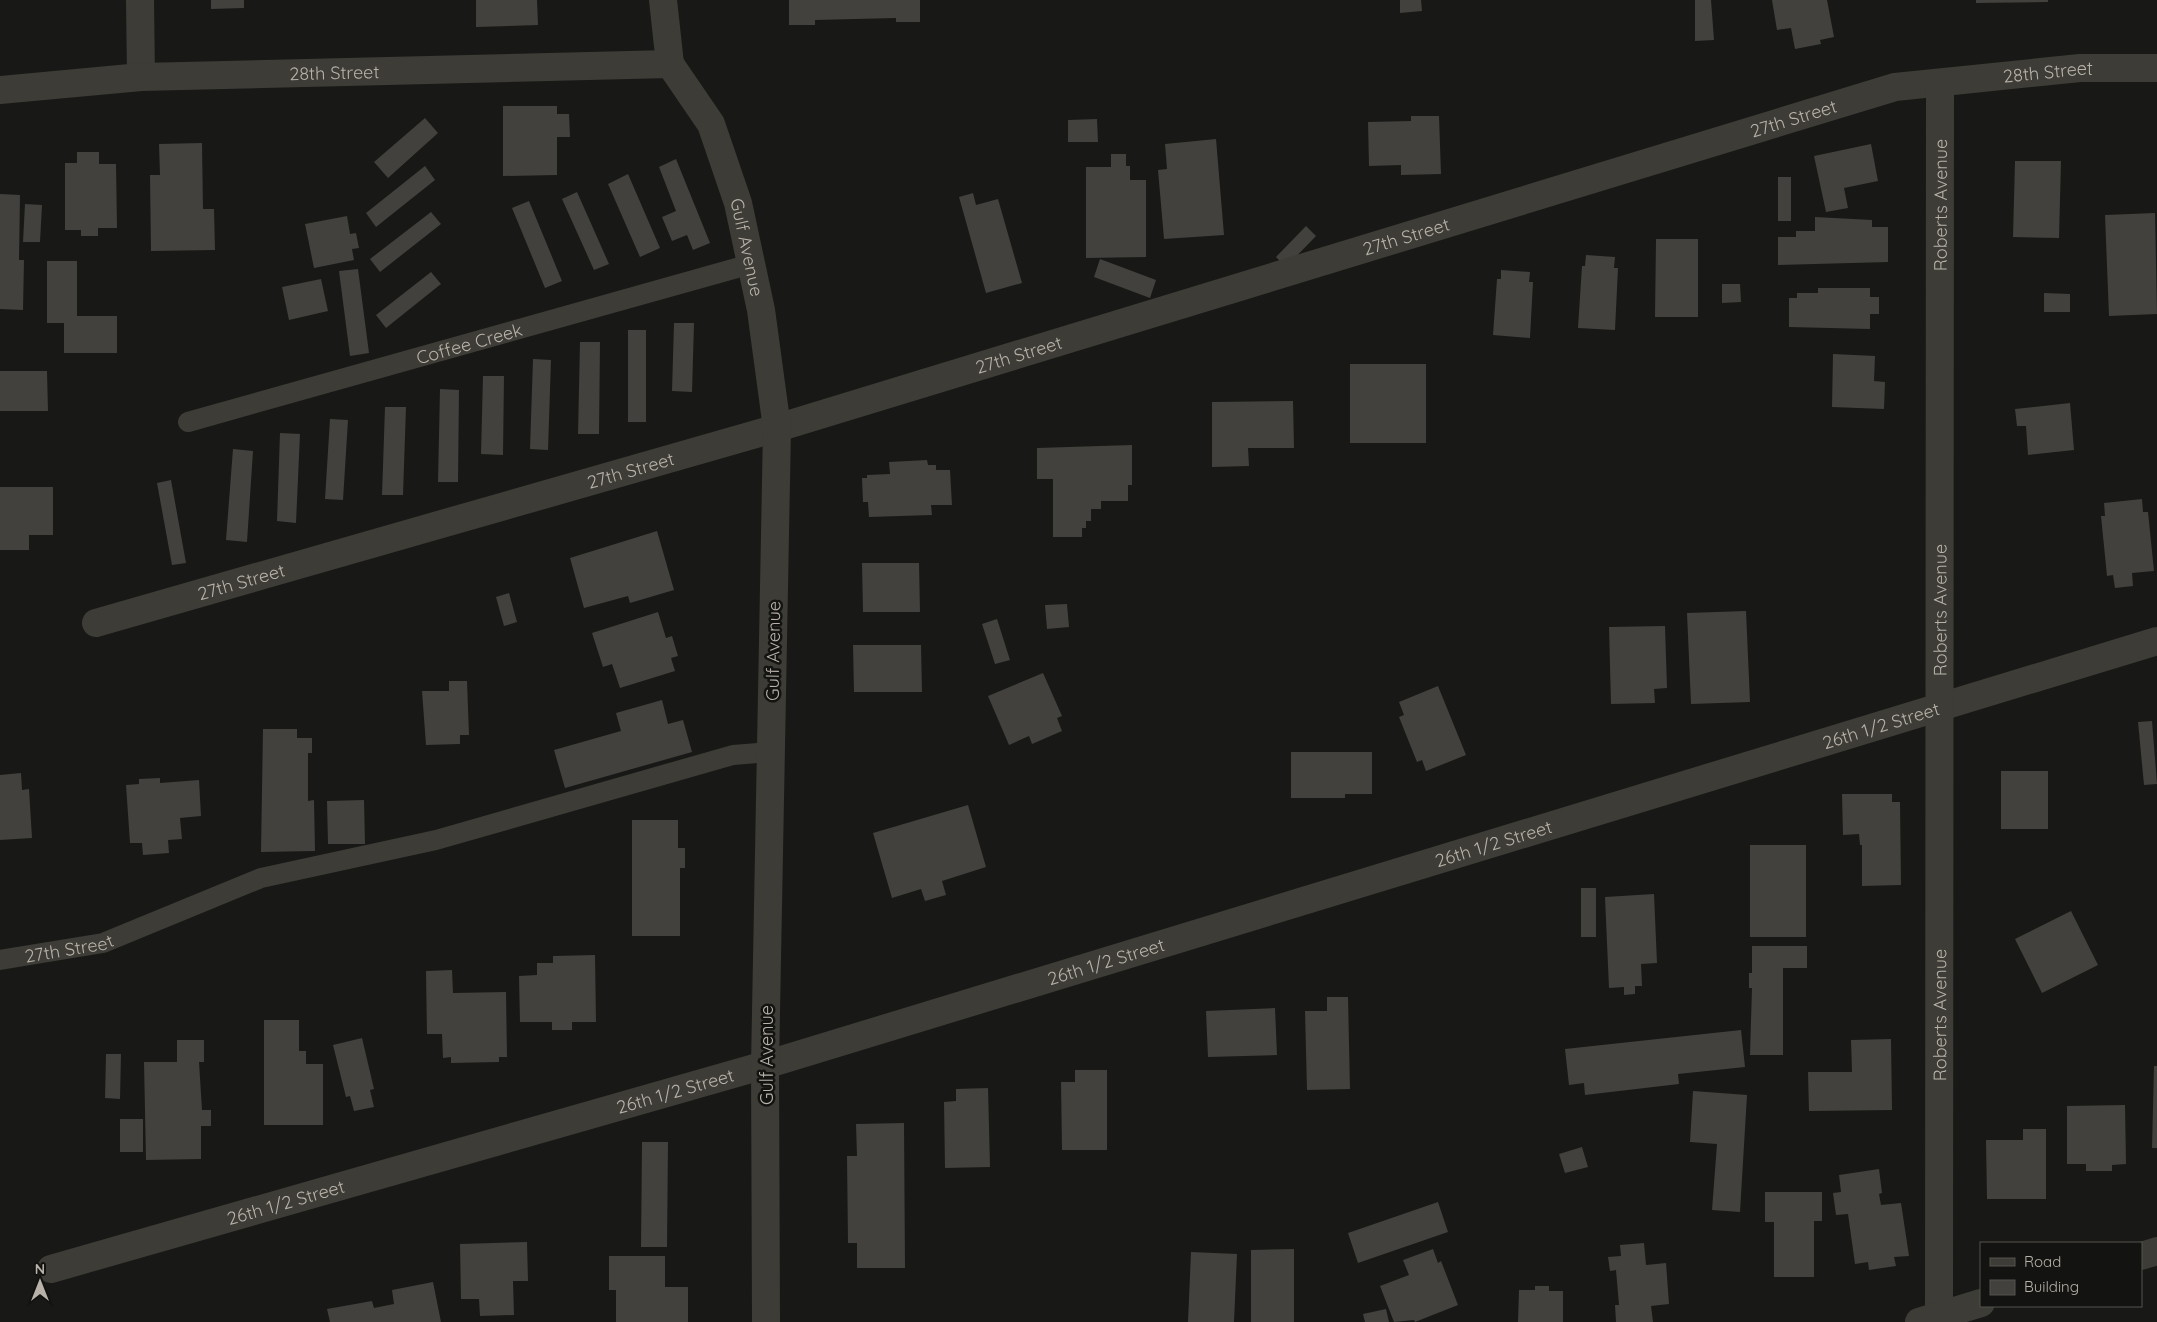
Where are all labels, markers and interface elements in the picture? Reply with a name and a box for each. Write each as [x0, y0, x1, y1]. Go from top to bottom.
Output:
street label: 28th Street [2002, 57, 2093, 87]
street label: 28th Street [289, 60, 380, 85]
street label: 27th Street [1747, 94, 1840, 142]
street label: Roberts Avenue [1928, 139, 1951, 271]
street label: Gulf Avenue [726, 196, 769, 298]
street label: 27th Street [1360, 212, 1452, 260]
street label: Coffee Creek [413, 317, 525, 369]
street label: 27th Street [973, 330, 1065, 378]
street label: 27th Street [584, 447, 677, 493]
street label: Roberts Avenue [1928, 544, 1951, 676]
street label: 27th Street [195, 558, 287, 605]
street label: Gulf Avenue [761, 601, 785, 701]
street label: 26th 1/2 Street [1820, 696, 1942, 754]
street label: 26th 1/2 Street [1432, 814, 1555, 872]
street label: 27th Street [23, 928, 117, 967]
street label: 26th 1/2 Street [1045, 932, 1167, 990]
street label: Roberts Avenue [1928, 949, 1951, 1081]
street label: Gulf Avenue [755, 1005, 778, 1105]
street label: 26th 1/2 Street [614, 1063, 736, 1118]
street label: 26th 1/2 Street [224, 1174, 347, 1230]
legend [1980, 1242, 2142, 1307]
text: Road [2024, 1252, 2061, 1271]
north arrow [15, 1257, 65, 1307]
text: N [35, 1260, 45, 1278]
text: Building [2024, 1277, 2079, 1296]

